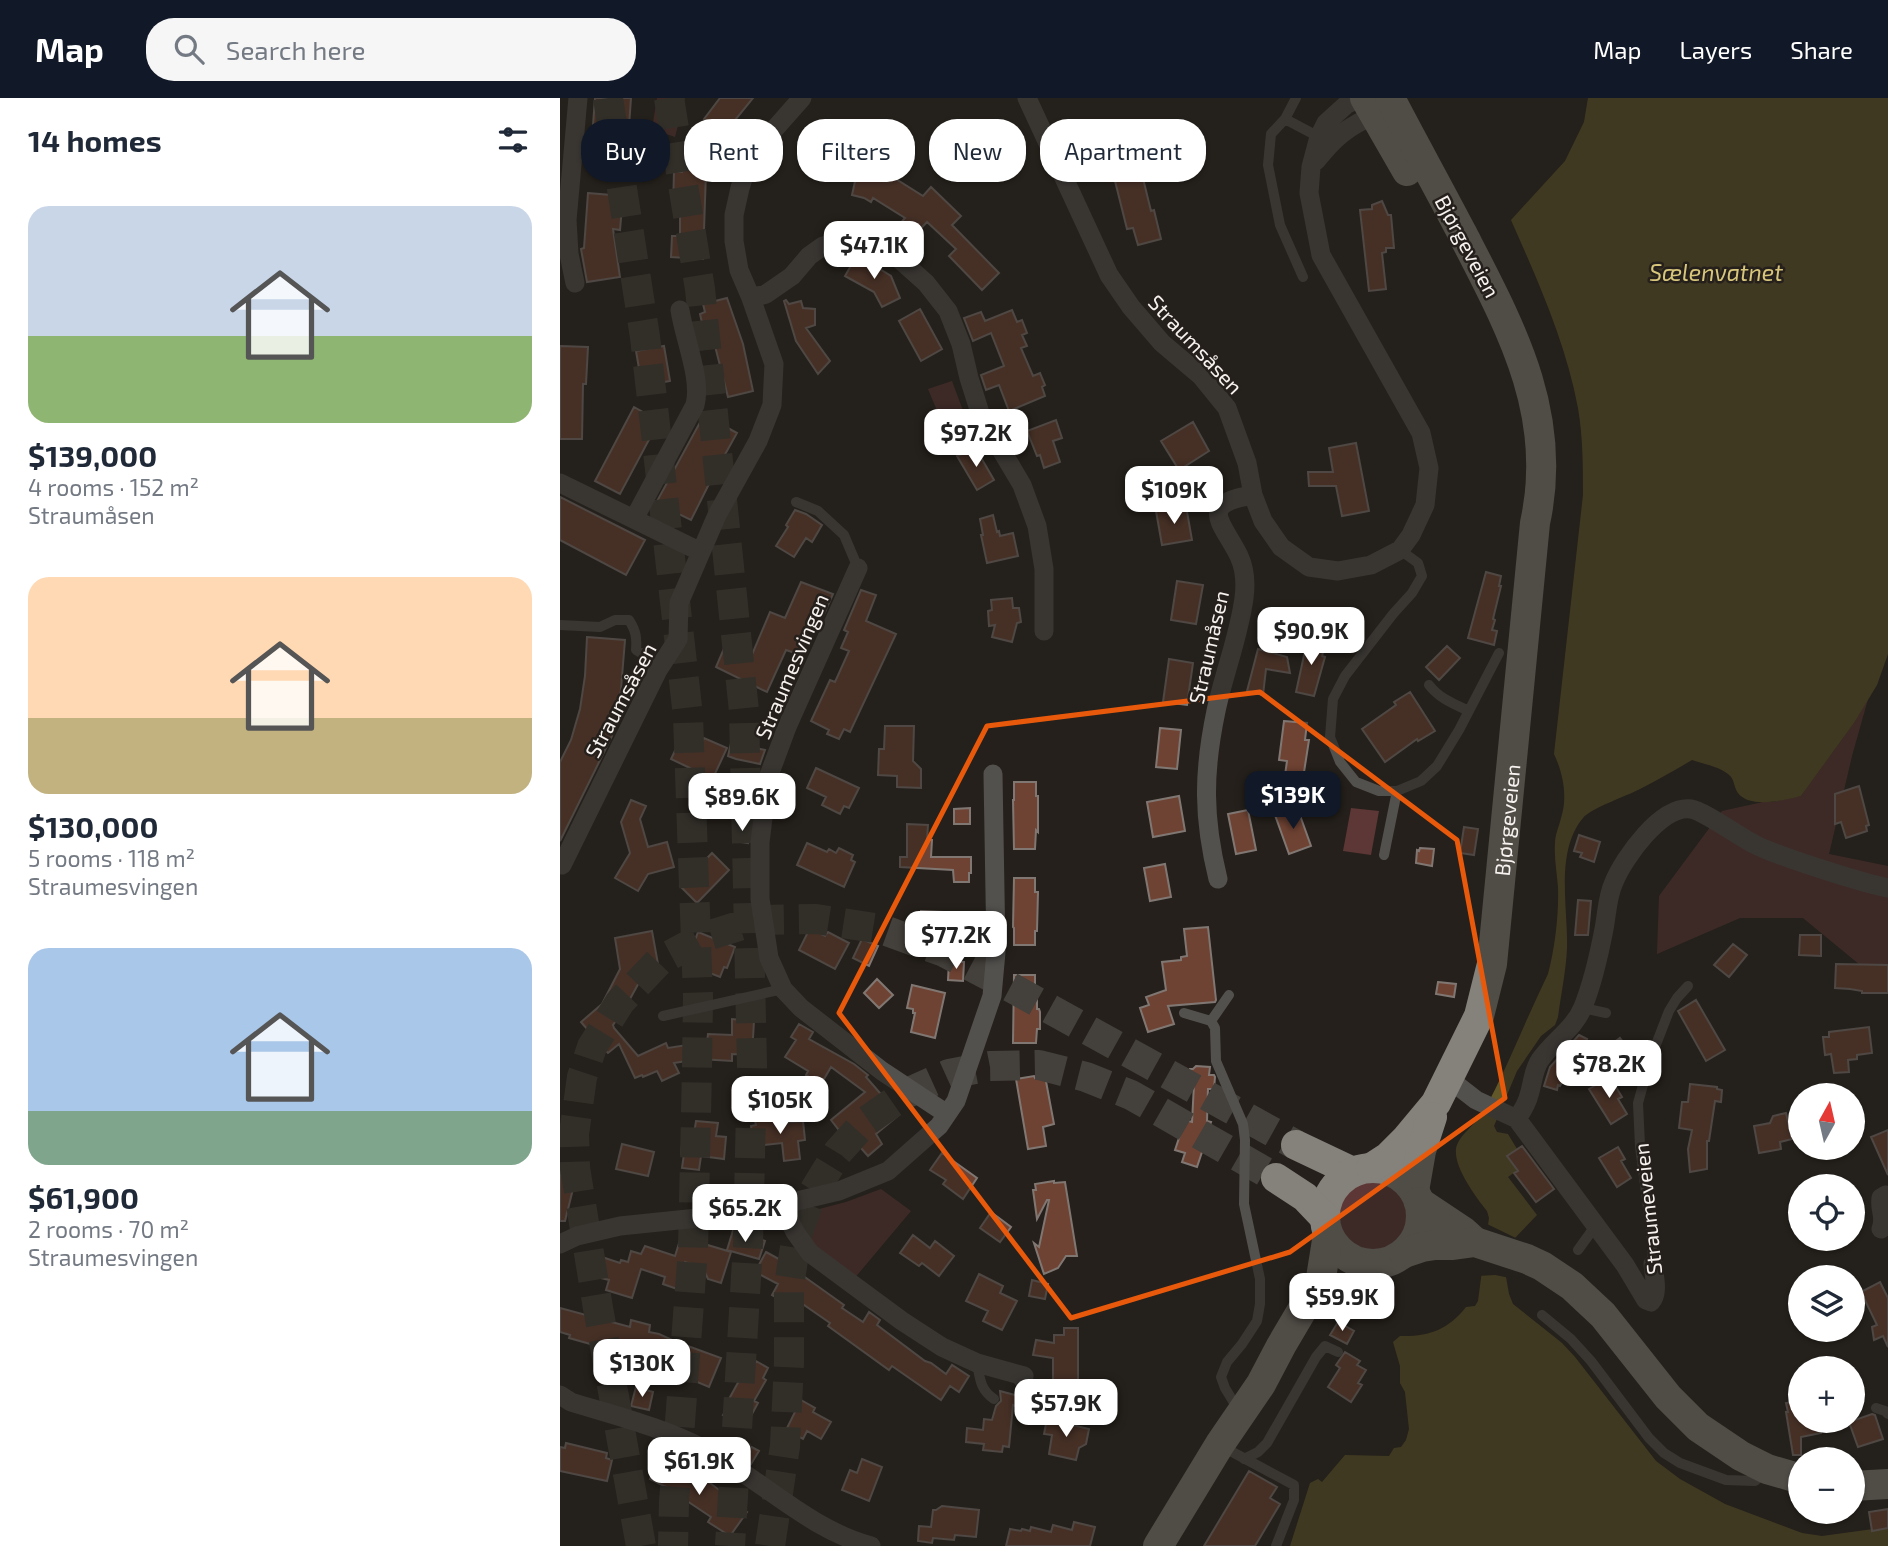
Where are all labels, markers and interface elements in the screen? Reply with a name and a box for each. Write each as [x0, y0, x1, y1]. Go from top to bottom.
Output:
search box [146, 18, 636, 81]
text: Map [35, 29, 104, 69]
icon: search [170, 30, 208, 68]
text: Search here [226, 34, 365, 65]
text: Map [1593, 35, 1641, 64]
text: Layers [1679, 35, 1752, 64]
text: Share [1790, 35, 1853, 64]
chip: Buy [581, 119, 670, 182]
chip: Rent [684, 119, 783, 182]
chip: Filters [797, 119, 915, 182]
chip: New [929, 119, 1026, 182]
chip: Apartment [1040, 119, 1206, 182]
icon: filters [494, 121, 532, 159]
text: 14 homes [28, 122, 162, 158]
street label: Bjørgeveien [1430, 191, 1505, 302]
pin: $47.1K [817, 222, 931, 281]
text: $47.1K [840, 230, 908, 258]
icon: home [217, 252, 343, 378]
water label: Sælenvatnet [1649, 258, 1783, 286]
street label: Straumsåsen [1144, 289, 1248, 399]
pin: $97.2K [919, 410, 1033, 469]
text: $97.2K [940, 418, 1012, 446]
text: $139,000 [28, 437, 157, 473]
pin: $109K [1125, 466, 1223, 526]
text: 4 rooms · 152 m² [28, 473, 199, 501]
text: $109K [1141, 475, 1207, 503]
text: Straumåsen [28, 501, 155, 529]
street label: Straumåsen [1183, 588, 1233, 706]
street label: Straumesvingen [749, 590, 833, 742]
pin: $90.9K [1254, 608, 1368, 667]
text: $90.9K [1273, 616, 1349, 644]
icon: home [217, 623, 343, 749]
street label: Straumsåsen [579, 638, 661, 762]
street label: Bjørgeveien [1488, 763, 1524, 877]
pin: $139K [1244, 772, 1342, 831]
pin: $89.6K [685, 774, 799, 833]
text: $139K [1261, 780, 1325, 808]
text: $89.6K [704, 782, 780, 810]
text: $130,000 [28, 808, 158, 844]
text: 5 rooms · 118 m² [28, 844, 195, 872]
text: Straumesvingen [28, 872, 198, 900]
pin: $77.2K [899, 912, 1013, 971]
text: $77.2K [921, 920, 991, 948]
icon: home [217, 994, 343, 1120]
pin: $78.2K [1552, 1040, 1666, 1100]
text: $78.2K [1572, 1049, 1646, 1077]
pin: $105K [731, 1076, 829, 1136]
north arrow [1788, 1083, 1866, 1160]
map controls [1788, 1083, 1865, 1524]
text: $105K [747, 1085, 813, 1113]
street label: Straumeveien [1628, 1142, 1666, 1276]
button: locate [1788, 1174, 1865, 1251]
text: $61,900 [28, 1179, 139, 1215]
pin: $65.2K [688, 1184, 802, 1244]
text: $65.2K [708, 1193, 782, 1221]
text: 2 rooms · 70 m² [28, 1215, 189, 1243]
text: Straumesvingen [28, 1243, 198, 1271]
button: layers [1788, 1265, 1865, 1342]
pin: $59.9K [1285, 1274, 1399, 1333]
text: $59.9K [1305, 1282, 1379, 1310]
pin: $130K [593, 1340, 691, 1399]
text: $130K [609, 1348, 675, 1376]
button: + [1788, 1356, 1865, 1433]
pin: $57.9K [1009, 1380, 1123, 1439]
text: $57.9K [1031, 1388, 1102, 1416]
pin: $61.9K [642, 1438, 756, 1497]
text: $61.9K [664, 1446, 734, 1474]
button: − [1788, 1447, 1865, 1524]

